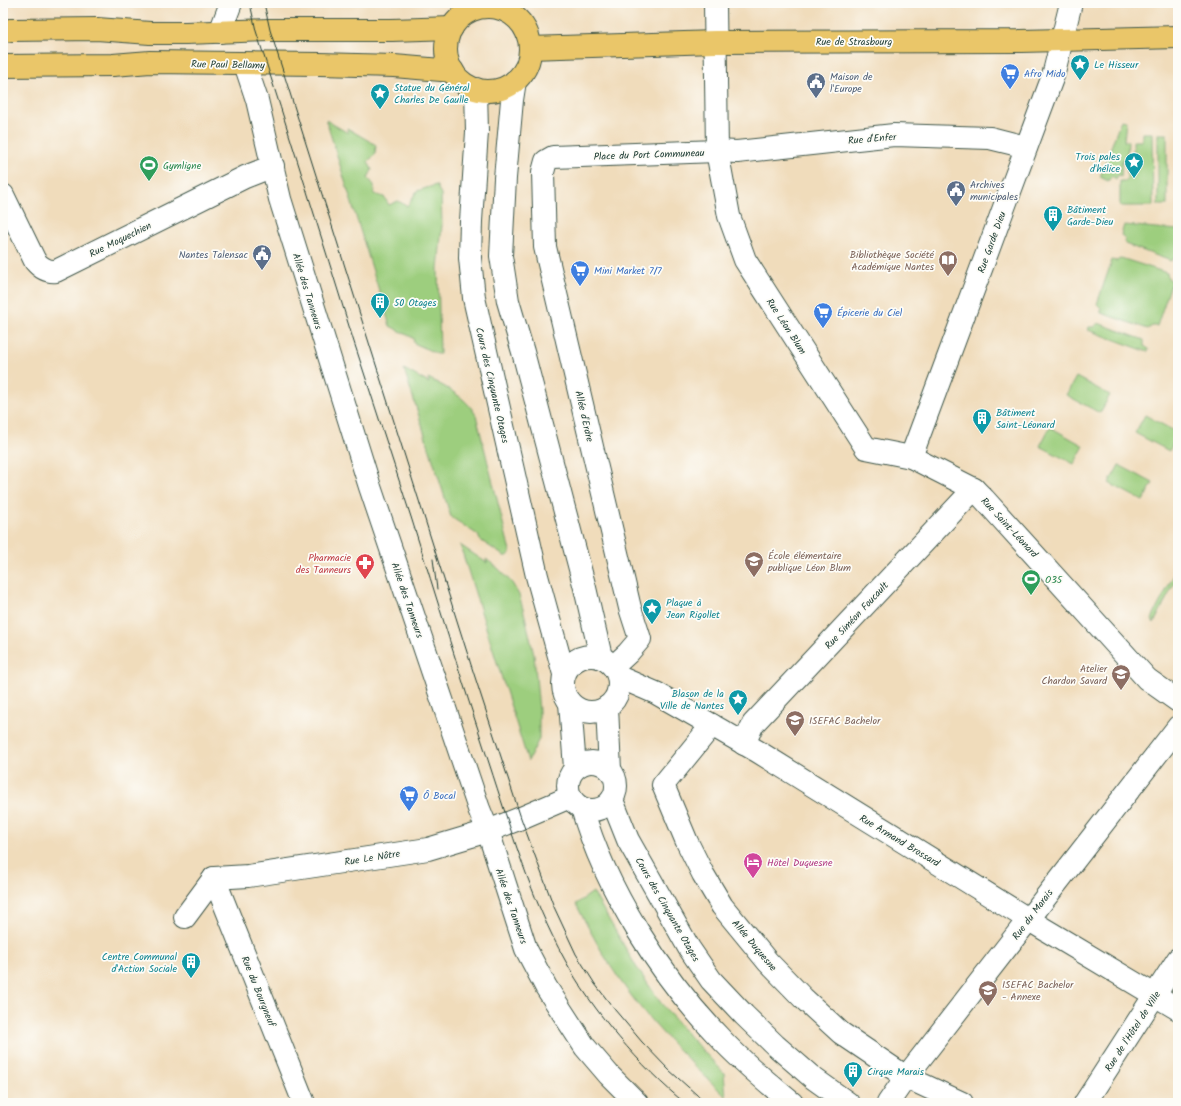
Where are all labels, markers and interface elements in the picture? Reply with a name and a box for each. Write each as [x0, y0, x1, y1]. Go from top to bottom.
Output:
street label: Rue de Strasbourg [816, 34, 893, 50]
place icon: Le Hisseur [1069, 53, 1091, 81]
street label: Rue Paul Bellamy [191, 56, 265, 74]
place label: Le Hisseur [1094, 57, 1139, 73]
supermarket icon: Afro Mido [999, 62, 1021, 90]
place label: Afro Mido [1024, 66, 1066, 82]
place label: Maison de l'Europe [830, 69, 873, 97]
public building icon: Maison de l'Europe [805, 71, 827, 99]
place label: Statue du Général Charles De Gaulle [394, 80, 470, 108]
place icon: Statue du Général Charles De Gaulle [369, 82, 391, 110]
street label: Rue d'Enfer [847, 129, 898, 149]
street label: Place du Port Communeau [593, 145, 705, 165]
place label: Trois pales d'hélice [1075, 149, 1121, 177]
place icon: Trois pales d'hélice [1123, 151, 1145, 179]
sports icon: Gymligne [138, 154, 160, 182]
place label: Gymligne [163, 158, 202, 174]
place label: Archives municipales [970, 177, 1019, 205]
public building icon: Archives municipales [945, 179, 967, 207]
place label: Bâtiment Garde-Dieu [1067, 202, 1114, 230]
building icon: Bâtiment Garde-Dieu [1042, 204, 1064, 232]
street label: Rue Garde Dieu [973, 209, 1011, 276]
street label: Rue Moquechien [87, 218, 154, 262]
public building icon: Nantes Talensac [251, 243, 273, 271]
place label: Nantes Talensac [179, 247, 249, 263]
place label: Bibliothèque Société Académique Nantes [850, 247, 935, 275]
library icon: Bibliothèque Société Académique Nantes [937, 249, 959, 277]
street label: Allée des Tanneurs [288, 251, 326, 332]
supermarket icon: Mini Market 7/7 [569, 259, 591, 287]
place label: Mini Market 7/7 [594, 263, 662, 279]
building icon: 50 Otages [369, 291, 391, 319]
place label: 50 Otages [394, 295, 437, 311]
street label: Rue Léon Blum [762, 295, 810, 358]
supermarket icon: Épicerie du Ciel [812, 301, 834, 329]
place label: Épicerie du Ciel [837, 305, 903, 321]
street label: Cours des Cinquante Otages [471, 326, 513, 445]
street label: Allée d'Erdre [570, 389, 598, 444]
place label: Bâtiment Saint-Léonard [996, 405, 1056, 433]
building icon: Bâtiment Saint-Léonard [971, 407, 993, 435]
street label: Rue Saint-Léonard [977, 494, 1042, 562]
place label: École élémentaire publique Léon Blum [767, 548, 851, 576]
place label: Pharmacie des Tanneurs [296, 550, 352, 578]
school or university icon: École élémentaire publique Léon Blum [743, 550, 765, 578]
pharmacy icon: Pharmacie des Tanneurs [354, 552, 376, 580]
street label: Allée des Tanneurs [387, 560, 428, 641]
sports icon: O35 [1020, 568, 1042, 596]
place label: O35 [1045, 572, 1063, 588]
street label: Rue Siméon Foucault [821, 578, 893, 653]
place label: Plaque à Jean Rigollet [666, 595, 720, 623]
place icon: Plaque à Jean Rigollet [641, 597, 663, 625]
place label: Atelier Chardon Savard [1042, 661, 1108, 689]
school or university icon: Atelier Chardon Savard [1110, 663, 1132, 691]
place label: Blason de la Ville de Nantes [660, 686, 725, 714]
place icon: Blason de la Ville de Nantes [727, 688, 749, 716]
school or university icon: ISEFAC Bachelor [784, 709, 806, 737]
place label: ISEFAC Bachelor [809, 713, 881, 729]
supermarket icon: Ô Bocal [398, 784, 420, 812]
place label: Ô Bocal [423, 788, 456, 804]
street label: Rue Armand Brossard [856, 811, 944, 872]
street label: Rue Le Nôtre [343, 846, 402, 870]
hotel icon: Hôtel Duquesne [742, 851, 764, 879]
street label: Cours des Cinquante Otages [631, 854, 704, 965]
place label: Hôtel Duquesne [767, 855, 833, 871]
street label: Allée des Tanneurs [491, 866, 532, 947]
street label: Rue du Marais [1008, 885, 1058, 943]
street label: Allée Duquesne [728, 916, 781, 975]
place label: Centre Communal d'Action Sociale [102, 949, 178, 977]
building icon: Centre Communal d'Action Sociale [180, 951, 202, 979]
street label: Rue du Bourgneuf [237, 954, 280, 1030]
place label: ISEFAC Bachelor - Annexe [1002, 977, 1074, 1005]
school or university icon: ISEFAC Bachelor - Annexe [977, 979, 999, 1007]
street label: Rue de l'Hôtel de Ville [1101, 988, 1165, 1075]
building icon: Cirque Marais [842, 1060, 864, 1088]
place label: Cirque Marais [867, 1064, 925, 1080]

